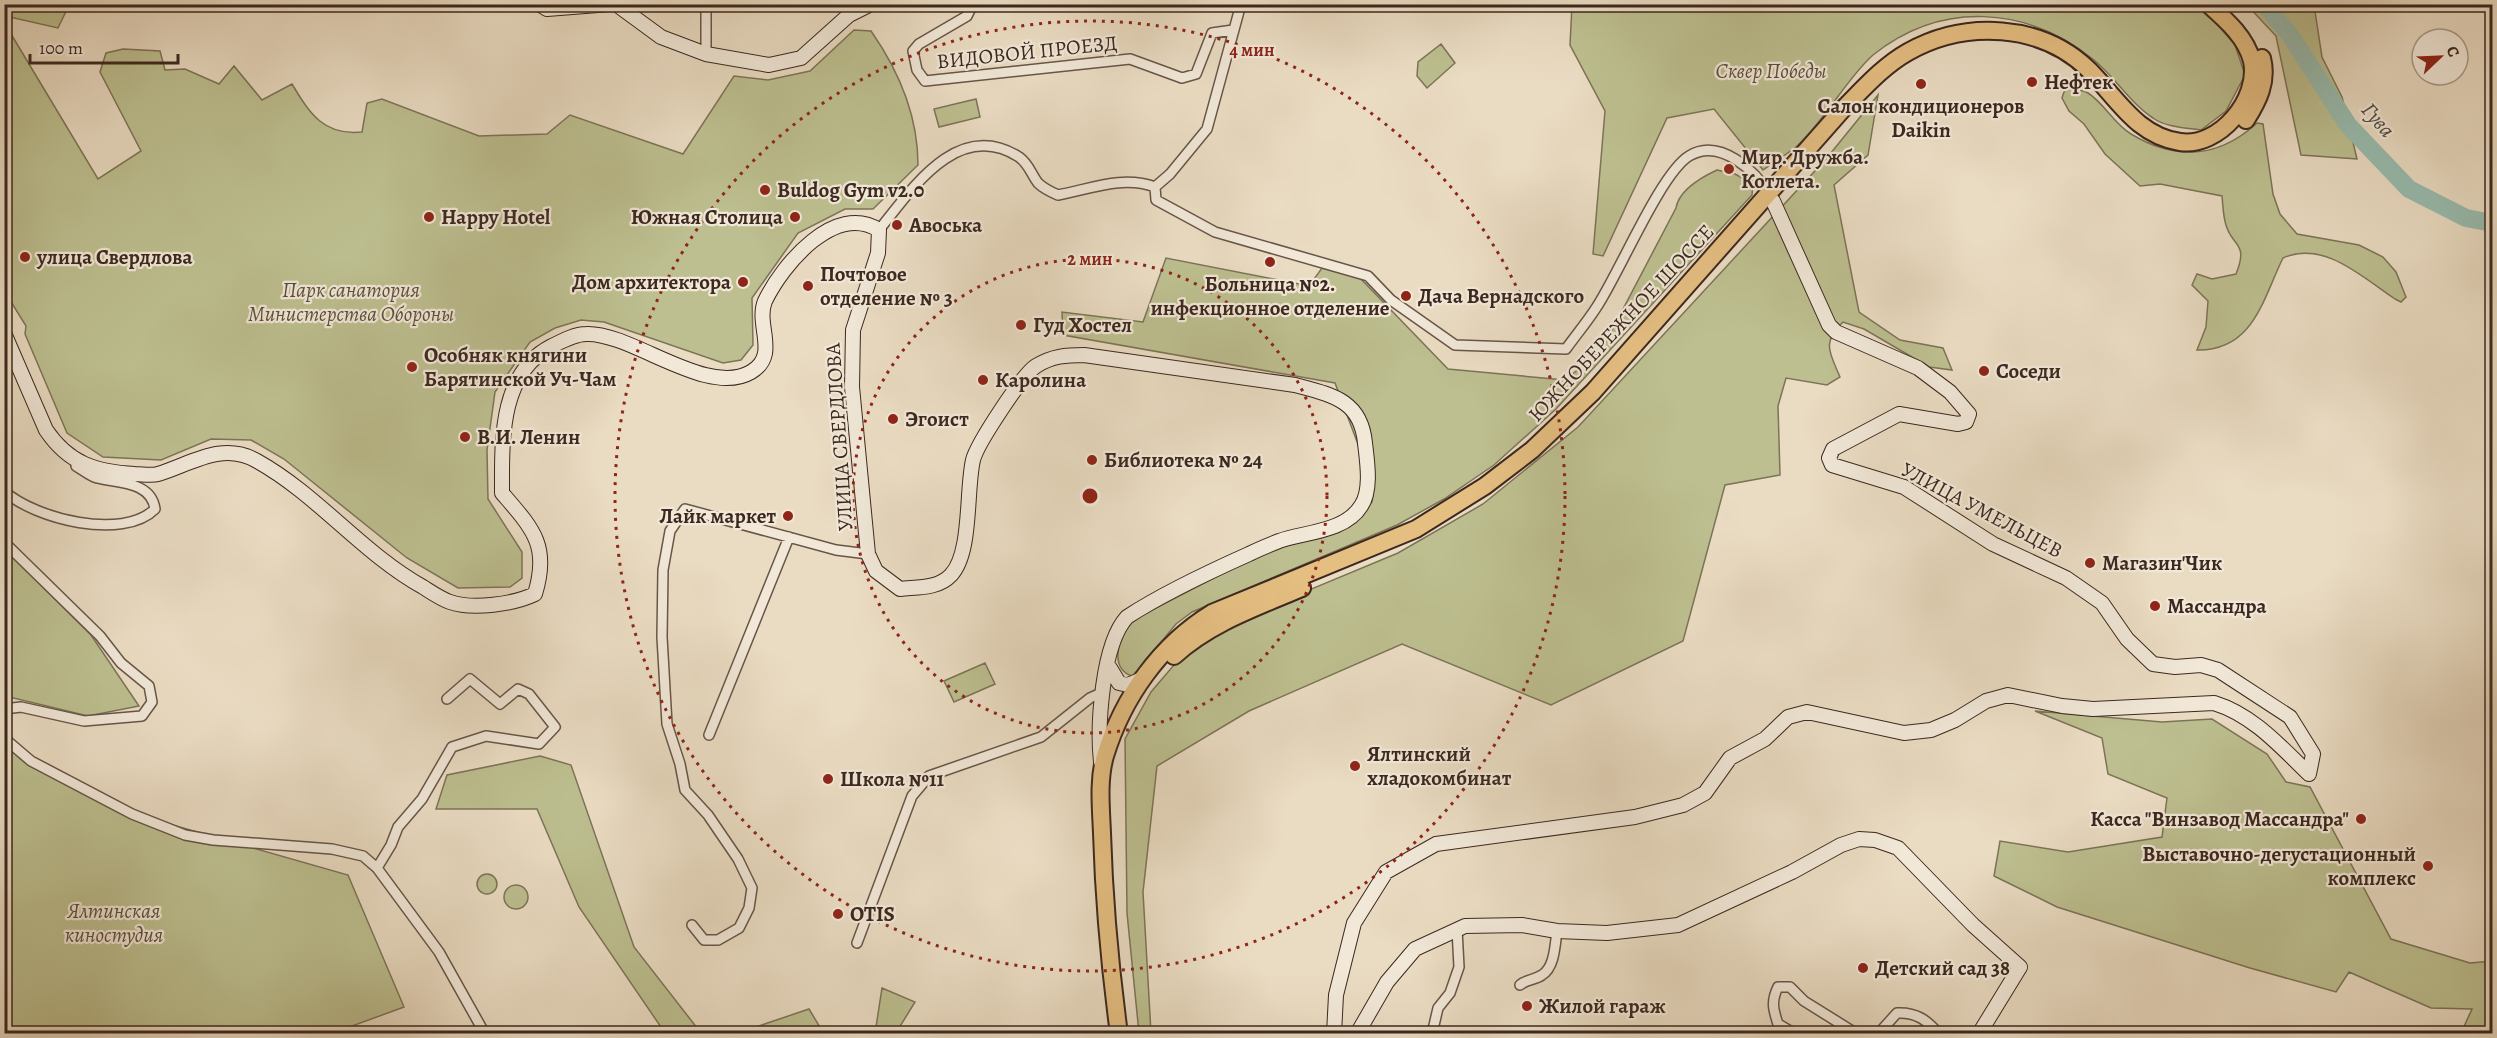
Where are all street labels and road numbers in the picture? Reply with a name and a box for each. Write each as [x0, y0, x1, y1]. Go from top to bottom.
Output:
street label: ВИДОВОЙ ПРОЕЗД [935, 29, 1119, 75]
street label: ЮЖНОБЕРЕЖНОЕ ШОССЕ [1522, 218, 1720, 428]
street label: УЛИЦА СВЕРДЛОВА [818, 341, 860, 532]
street label: УЛИЦА УМЕЛЬЦЕВ [1896, 456, 2068, 564]

